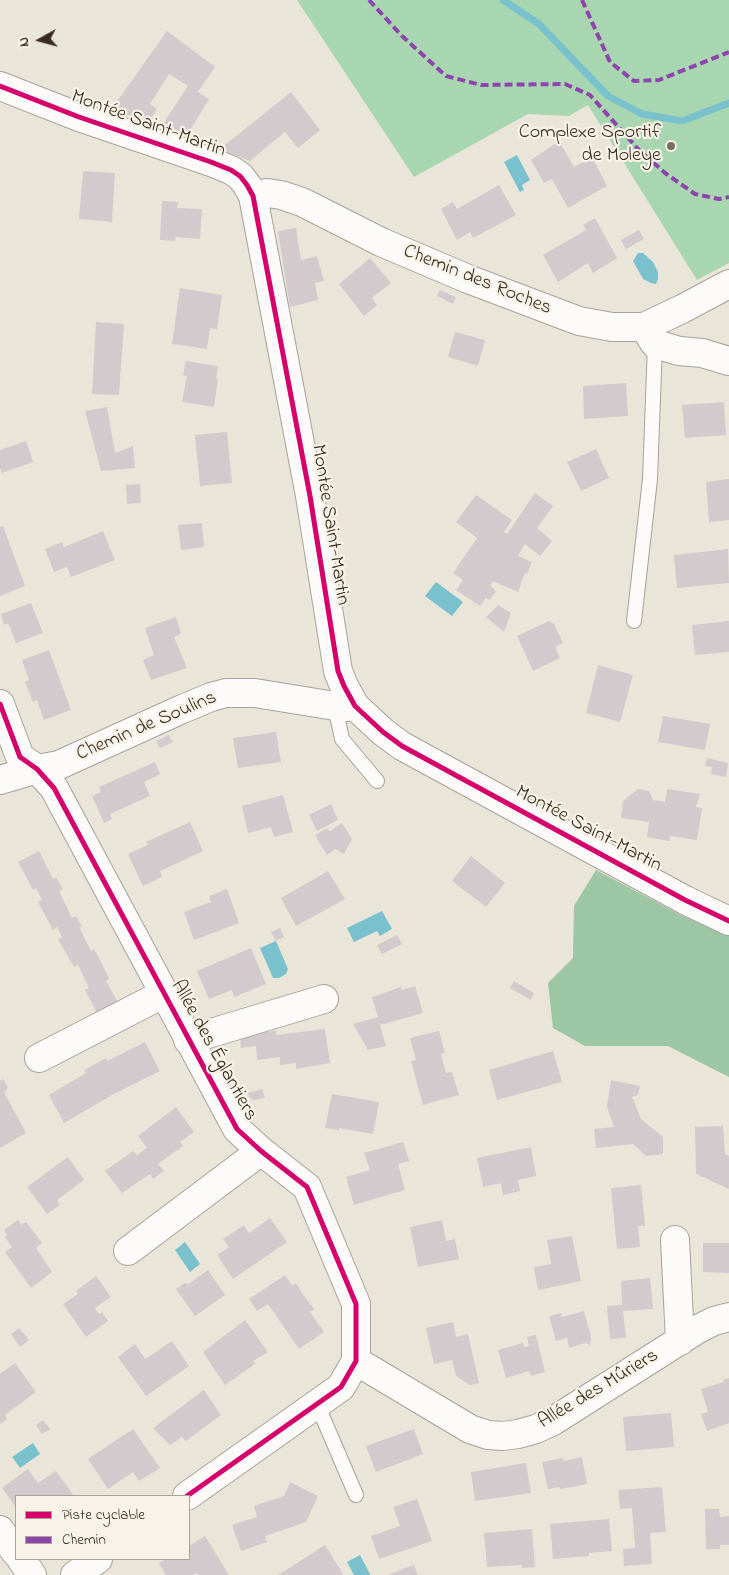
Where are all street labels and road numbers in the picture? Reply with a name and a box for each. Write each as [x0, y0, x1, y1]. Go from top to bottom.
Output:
street label: Montée Saint-Martin [67, 86, 229, 164]
street label: Chemin des Roches [399, 240, 555, 322]
street label: Montée Saint-Martin [304, 443, 354, 607]
street label: Chemin de Soulins [73, 687, 221, 767]
street label: Montée Saint-Martin [511, 781, 665, 879]
street label: Allée des Églantiers [164, 976, 262, 1126]
street label: Allée des Mûriers [535, 1345, 663, 1435]

